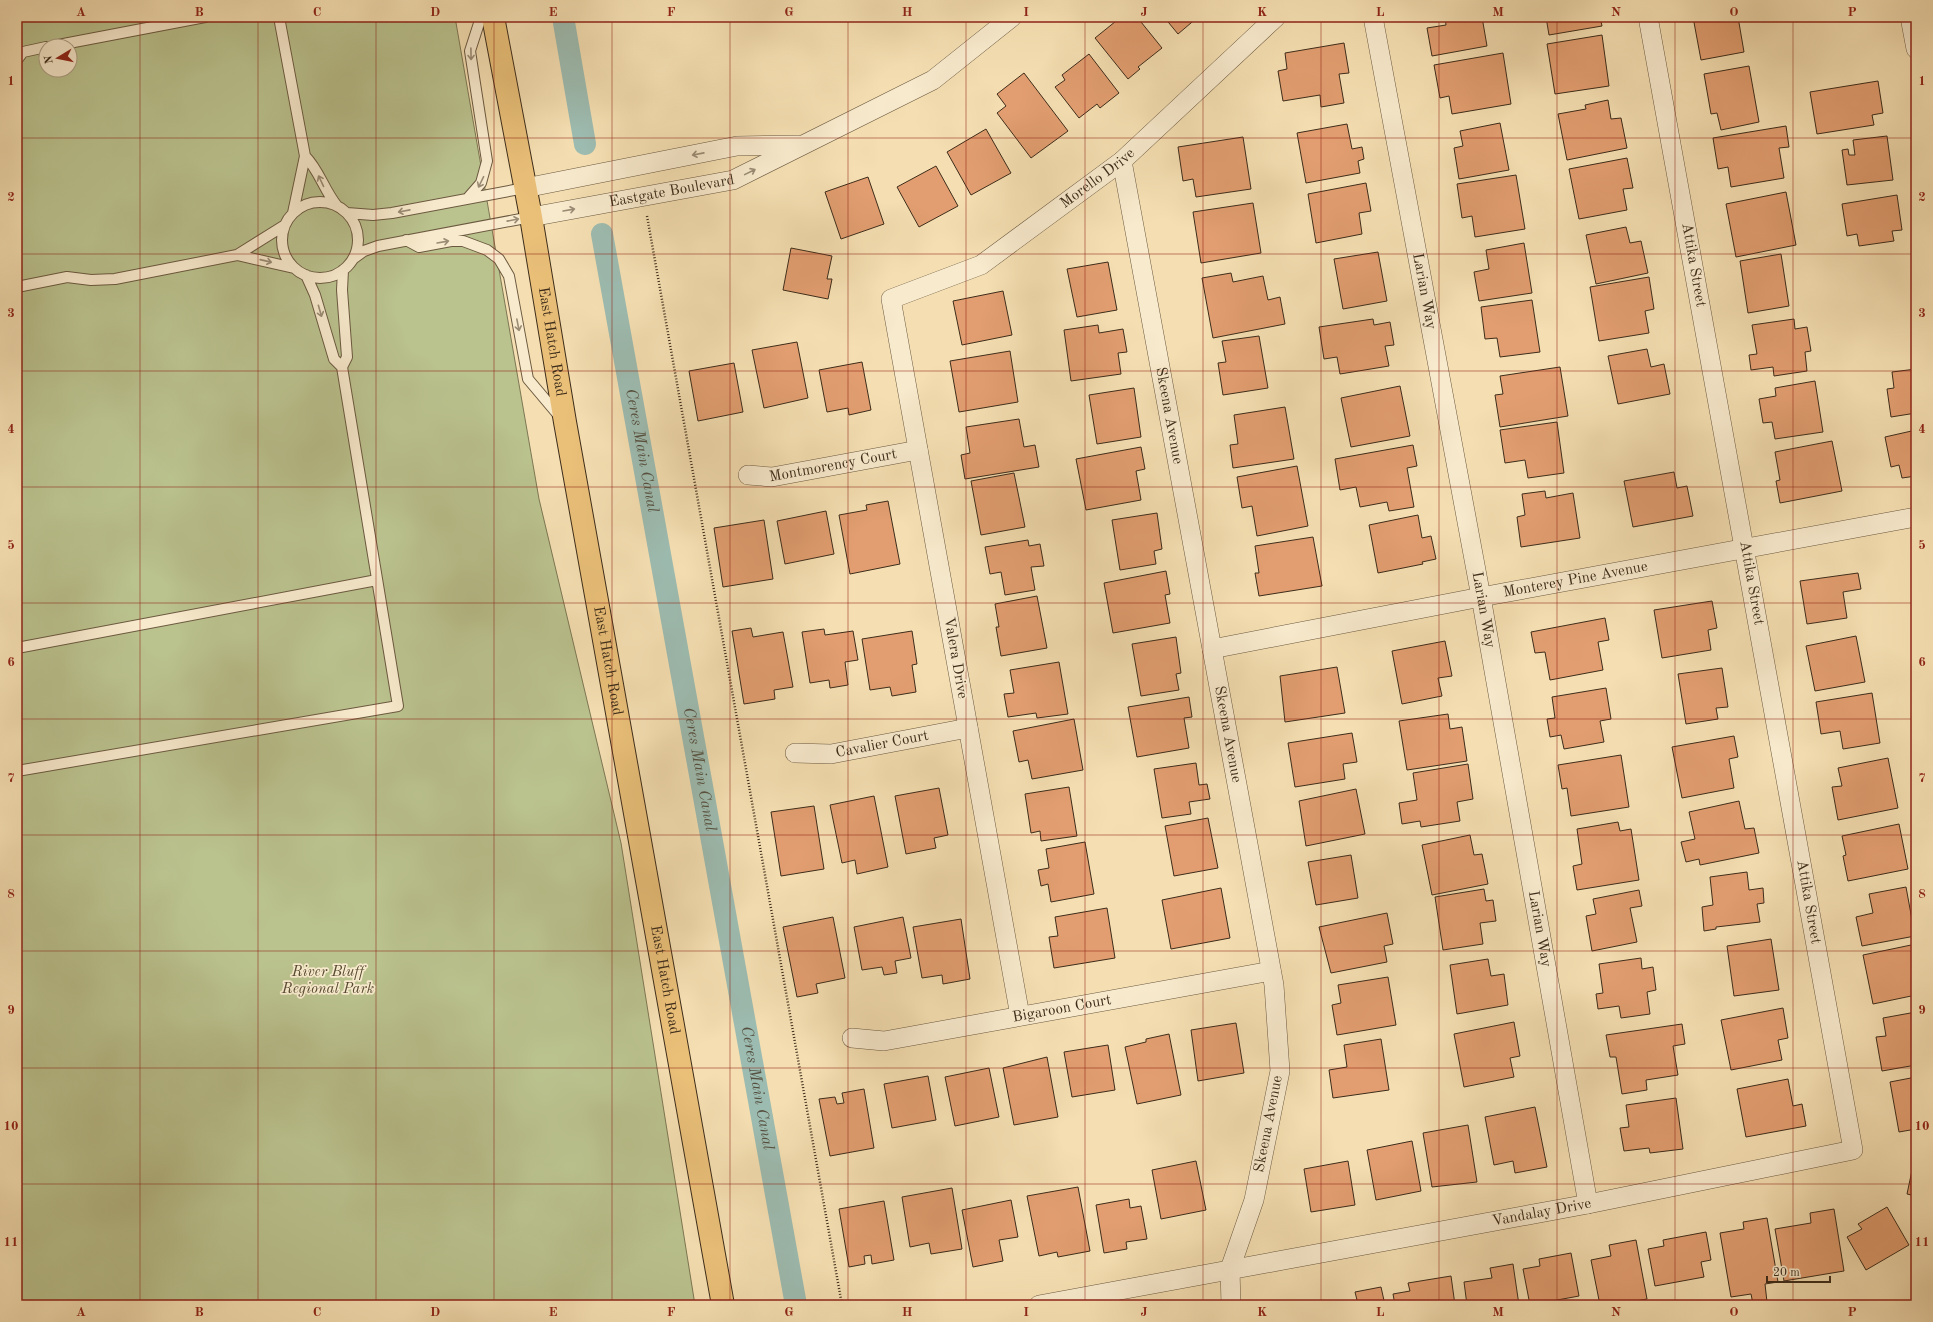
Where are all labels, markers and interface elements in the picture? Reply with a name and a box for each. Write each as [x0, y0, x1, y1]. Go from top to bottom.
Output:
text: A [76, 6, 86, 19]
text: B [194, 6, 204, 19]
text: C [313, 6, 321, 19]
text: D [430, 6, 440, 19]
text: E [549, 6, 558, 19]
text: F [667, 6, 676, 19]
text: G [784, 6, 794, 19]
text: H [902, 6, 913, 19]
text: I [1023, 6, 1029, 19]
text: J [1140, 6, 1148, 19]
text: K [1257, 6, 1267, 19]
text: L [1376, 6, 1385, 19]
text: M [1492, 6, 1504, 19]
text: N [1611, 6, 1621, 19]
text: O [1729, 6, 1739, 19]
text: P [1847, 6, 1857, 19]
north arrow [38, 38, 78, 78]
one-way arrow [468, 47, 475, 60]
text: N [43, 54, 56, 65]
text: 1 [7, 75, 15, 88]
text: 1 [1918, 75, 1926, 88]
street label: Morello Drive [1058, 146, 1138, 211]
one-way arrow [692, 151, 705, 159]
one-way arrow [744, 168, 756, 175]
street label: Eastgate Boulevard [608, 172, 736, 210]
one-way arrow [317, 175, 324, 187]
one-way arrow [477, 175, 484, 187]
text: 2 [7, 191, 15, 204]
text: 2 [1918, 191, 1926, 204]
one-way arrow [562, 206, 575, 214]
one-way arrow [398, 207, 411, 215]
one-way arrow [506, 216, 519, 224]
street label: Attika Street [1678, 222, 1708, 308]
one-way arrow [436, 238, 449, 246]
street label: Larian Way [1410, 252, 1439, 331]
one-way arrow [260, 257, 273, 265]
street label: East Hatch Road [535, 286, 568, 398]
one-way arrow [317, 305, 324, 318]
text: 3 [7, 307, 15, 320]
text: 3 [1918, 307, 1926, 320]
one-way arrow [514, 318, 522, 331]
street label: Skeena Avenue [1153, 366, 1185, 466]
water label: Ceres Main Canal [622, 387, 660, 514]
text: 4 [7, 423, 15, 436]
text: 4 [1918, 423, 1926, 436]
street label: Montmorency Court [768, 447, 898, 485]
text: 5 [7, 539, 15, 552]
text: 5 [1918, 539, 1926, 552]
street label: Attika Street [1736, 540, 1766, 626]
street label: Monterey Pine Avenue [1502, 559, 1649, 600]
street label: Larian Way [1469, 570, 1497, 649]
street label: East Hatch Road [591, 605, 625, 717]
street label: Valera Drive [940, 616, 970, 700]
text: 6 [7, 656, 15, 669]
text: 6 [1918, 656, 1926, 669]
street label: Skeena Avenue [1211, 685, 1244, 784]
water label: Ceres Main Canal [680, 706, 718, 833]
street label: Cavalier Court [834, 728, 930, 760]
text: 7 [7, 772, 15, 785]
text: 7 [1918, 772, 1926, 785]
street label: Attika Street [1793, 859, 1823, 945]
text: 8 [7, 888, 15, 901]
text: 8 [1918, 888, 1926, 901]
street label: Larian Way [1525, 890, 1554, 968]
street label: East Hatch Road [648, 924, 682, 1036]
park label: River Bluff Regional Park [281, 965, 374, 997]
street label: Bigaroon Court [1011, 993, 1113, 1025]
text: 9 [7, 1004, 15, 1017]
text: 9 [1918, 1004, 1926, 1017]
water label: Ceres Main Canal [738, 1025, 776, 1152]
street label: Skeena Avenue [1252, 1074, 1286, 1174]
text: 10 [3, 1120, 19, 1133]
text: 10 [1914, 1120, 1930, 1133]
street label: Vandalay Drive [1491, 1196, 1593, 1229]
text: 11 [3, 1236, 19, 1249]
text: 11 [1914, 1236, 1930, 1249]
scale bar [1767, 1258, 1830, 1284]
text: 20 m [1773, 1267, 1800, 1279]
text: A [76, 1306, 86, 1319]
text: B [194, 1306, 204, 1319]
text: C [313, 1306, 321, 1319]
text: D [430, 1306, 440, 1319]
text: E [549, 1306, 558, 1319]
text: F [667, 1306, 676, 1319]
text: G [784, 1306, 794, 1319]
text: H [902, 1306, 913, 1319]
text: I [1023, 1306, 1029, 1319]
text: J [1140, 1306, 1148, 1319]
text: K [1257, 1306, 1267, 1319]
text: L [1376, 1306, 1385, 1319]
text: M [1492, 1306, 1504, 1319]
text: N [1611, 1306, 1621, 1319]
text: O [1729, 1306, 1739, 1319]
text: P [1847, 1306, 1857, 1319]

